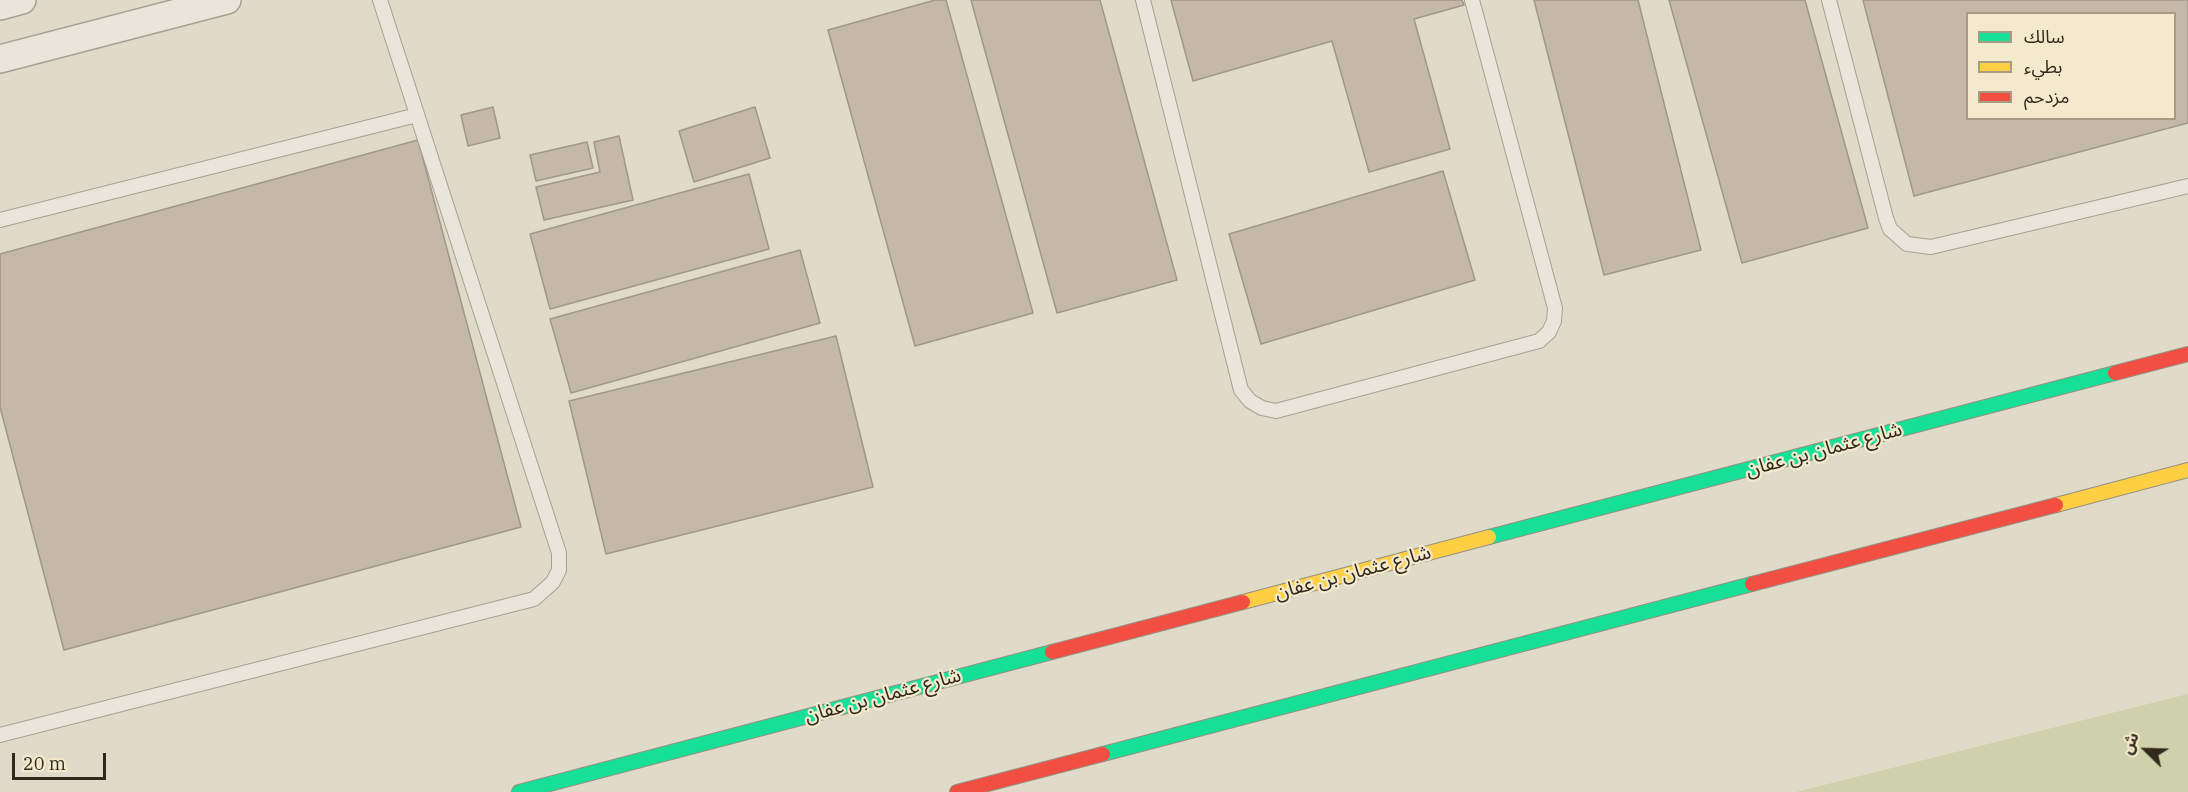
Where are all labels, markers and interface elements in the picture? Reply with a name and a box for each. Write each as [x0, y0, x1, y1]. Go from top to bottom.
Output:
legend [1966, 12, 2176, 120]
text: سالك [2024, 25, 2065, 48]
text: بطيء [2024, 55, 2062, 78]
text: مزدحم [2024, 85, 2069, 108]
street label: شارع عثمان بن عفان [1743, 418, 1905, 482]
street label: شارع عثمان بن عفان [1272, 541, 1434, 605]
street label: شارع عثمان بن عفان [802, 664, 964, 728]
north arrow [2116, 720, 2176, 780]
text: ش [2116, 729, 2143, 757]
scale bar [15, 741, 110, 779]
text: 20 m [23, 752, 66, 775]

